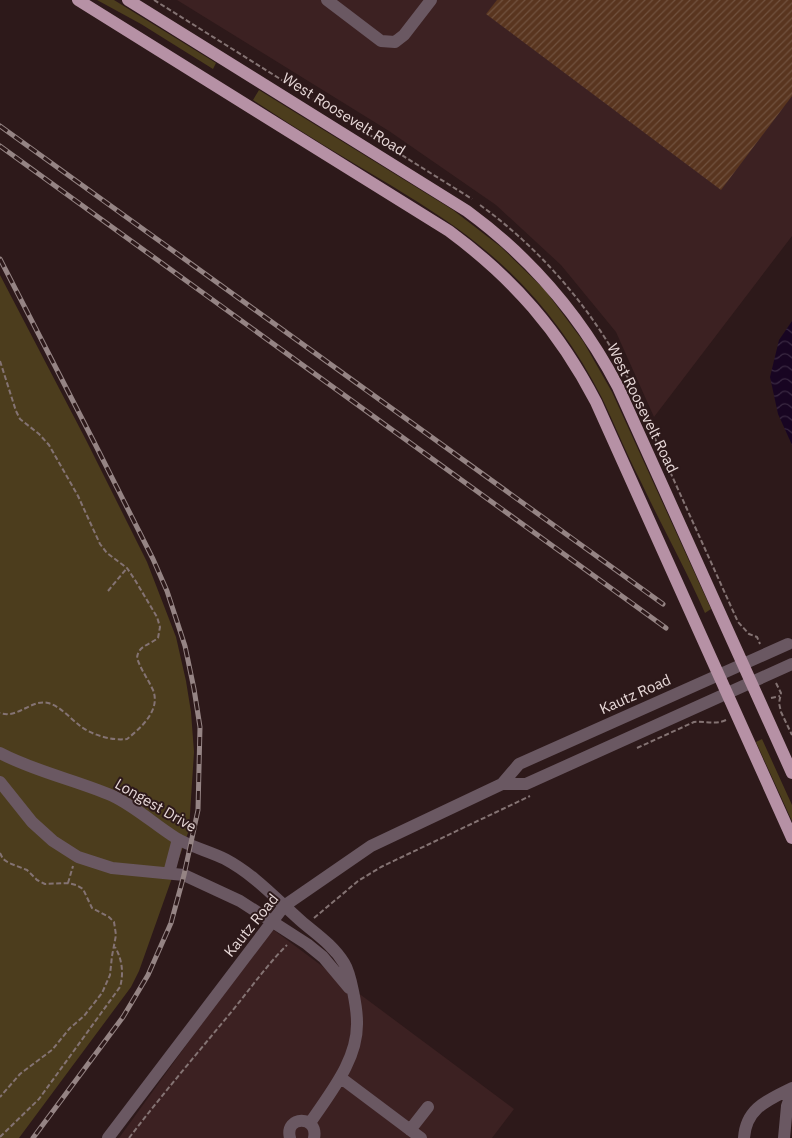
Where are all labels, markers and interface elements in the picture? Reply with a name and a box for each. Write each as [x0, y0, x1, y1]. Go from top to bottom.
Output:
street label: West Roosevelt Road [279, 68, 409, 160]
street label: West Roosevelt Road [603, 340, 683, 476]
street label: Kautz Road [596, 670, 674, 718]
street label: Longest Drive [112, 774, 200, 836]
street label: Kautz Road [220, 889, 282, 961]

